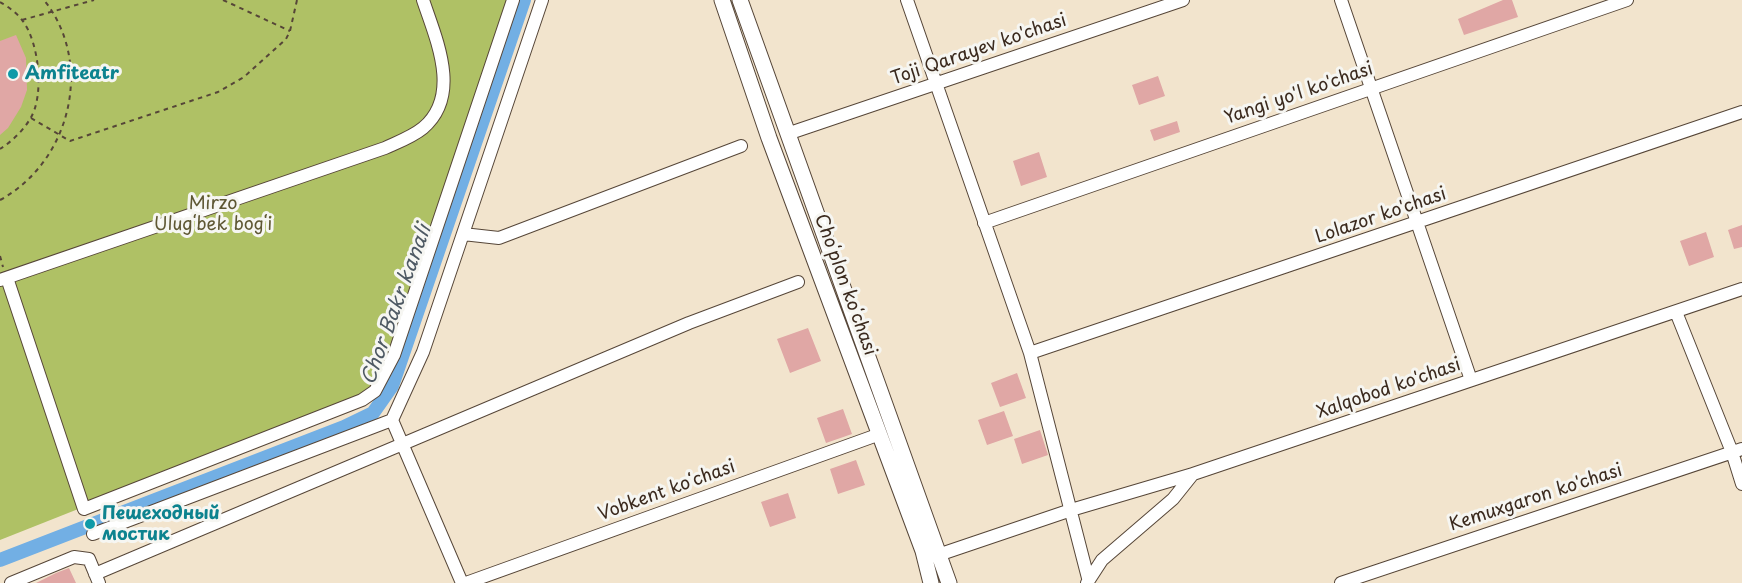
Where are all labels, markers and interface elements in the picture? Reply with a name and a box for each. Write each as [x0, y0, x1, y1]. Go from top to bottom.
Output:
street label: Toji Qarayev ko'chasi [888, 10, 1070, 90]
street label: Yangi yo'l ko'chasi [1222, 58, 1376, 130]
place label: Amfiteatr [25, 63, 119, 85]
marker: Amfiteatr [6, 67, 20, 81]
street label: Lolazor ko'chasi [1313, 183, 1449, 249]
park label: Mirzo Ulugʻbek bogʻi [154, 193, 272, 236]
street label: Choʻplon koʻchasi [809, 211, 881, 359]
water label: Chor Bakr kanali [357, 222, 437, 388]
street label: Xalqobod ko'chasi [1314, 354, 1464, 424]
street label: Vobkent koʻchasi [596, 456, 738, 526]
street label: Kemuxgaron ko'chasi [1447, 460, 1625, 536]
place label: Пешеходный мостик [102, 503, 220, 546]
marker: Пешеходный мостик [83, 517, 97, 531]

